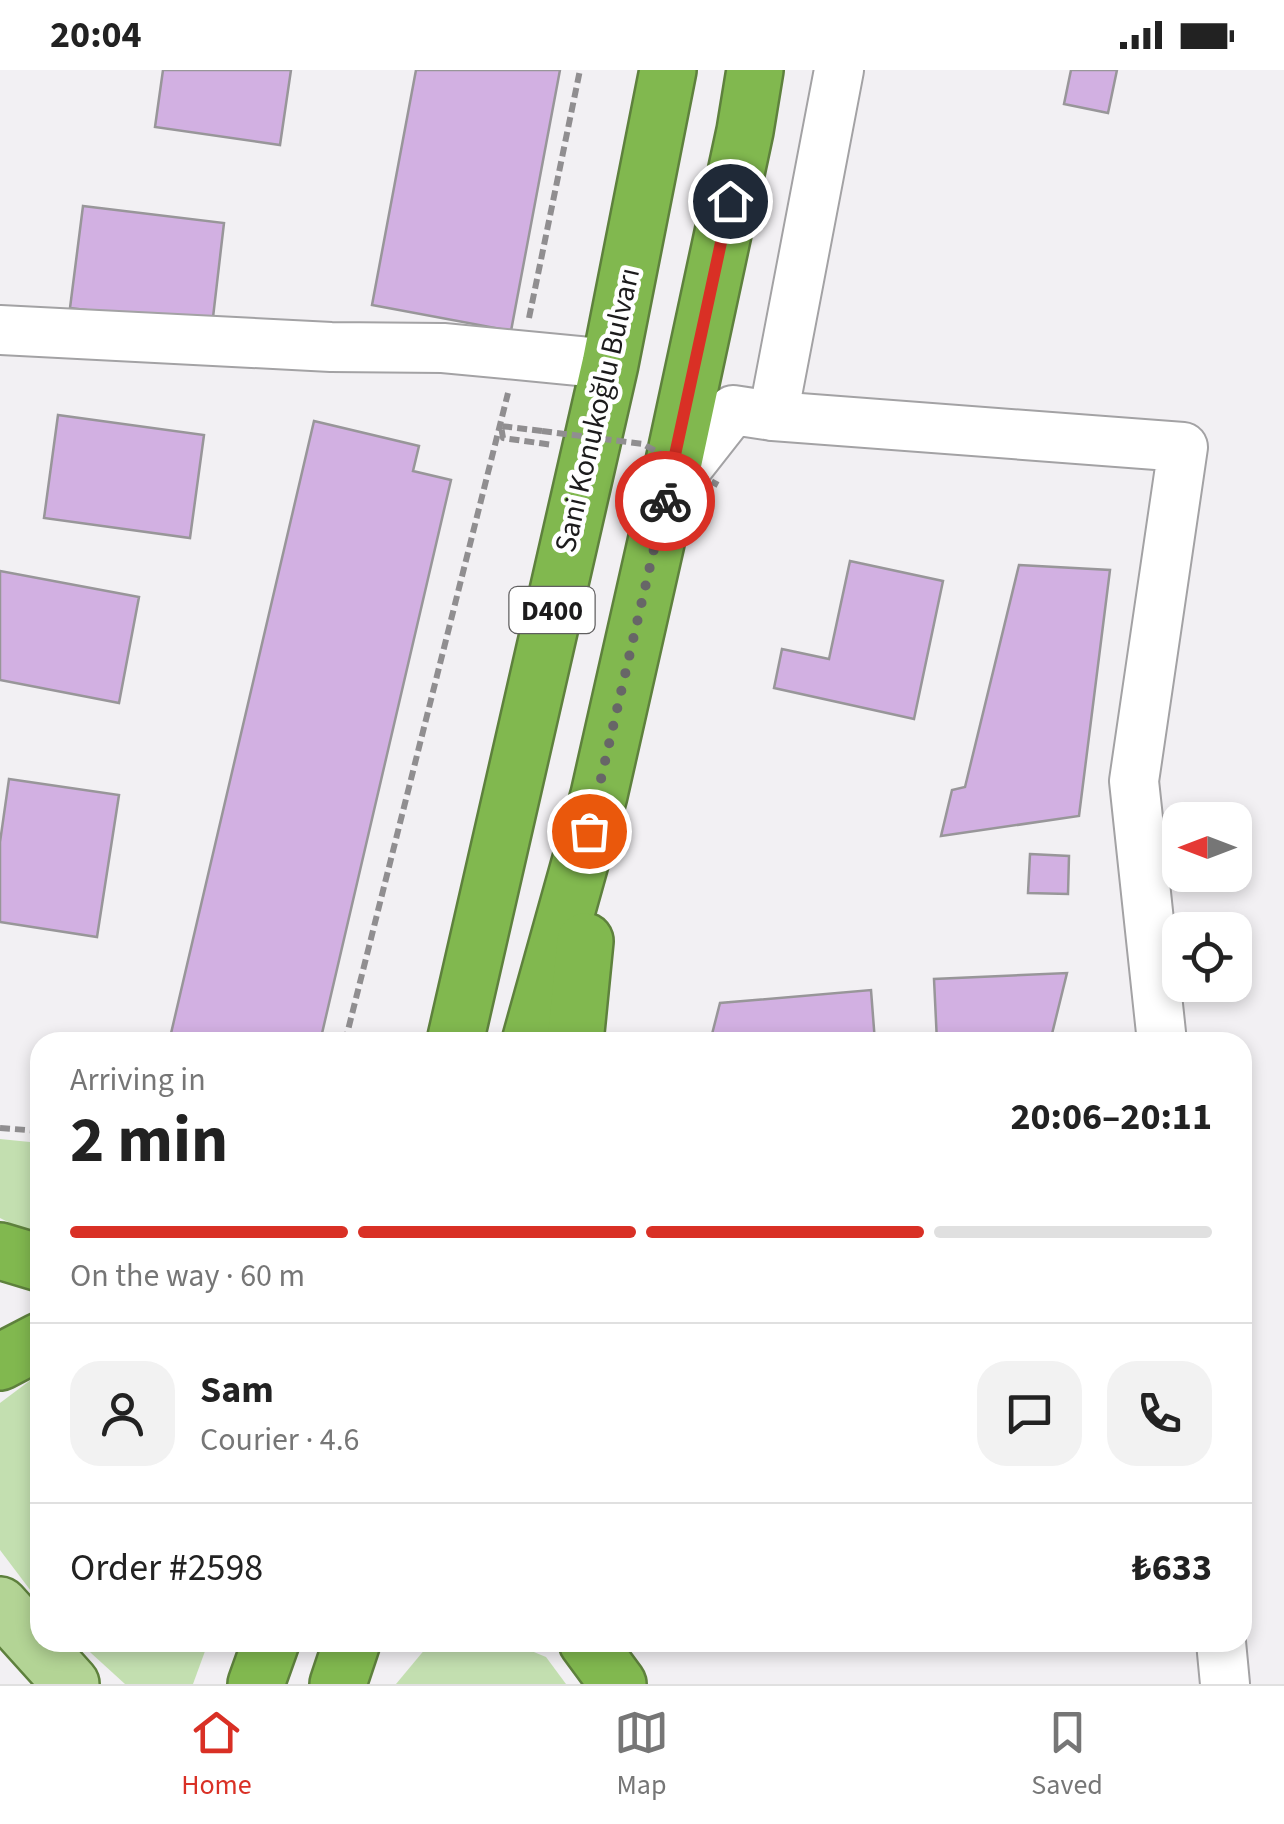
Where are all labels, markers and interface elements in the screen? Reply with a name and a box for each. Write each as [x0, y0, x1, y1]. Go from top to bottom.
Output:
text: 20:04 [50, 8, 142, 62]
pin [688, 159, 773, 244]
icon: home [703, 174, 758, 229]
street label: Sani Konukoğlu Bulvarı [544, 264, 651, 557]
courier [615, 451, 715, 551]
icon: bike [638, 474, 693, 529]
road number: D400 [510, 587, 594, 633]
pin [547, 789, 632, 874]
north arrow [1162, 802, 1252, 892]
map controls [1162, 802, 1252, 1002]
icon: bag [562, 804, 617, 859]
button: locate [1162, 912, 1252, 1002]
text: Arriving in [70, 1057, 206, 1103]
text: 20:06–20:11 [1010, 1090, 1212, 1144]
text: 2 min [70, 1094, 228, 1187]
text: On the way · 60 m [70, 1253, 305, 1299]
button: person [70, 1361, 175, 1466]
button: chat [977, 1361, 1082, 1466]
button: phone [1107, 1361, 1212, 1466]
text: Sam [200, 1363, 274, 1417]
text: Courier · 4.6 [200, 1417, 360, 1463]
text: Order #2598 [70, 1541, 263, 1595]
text: ₺633 [1132, 1541, 1212, 1595]
tab: Home [181, 1705, 252, 1805]
tab: Map [614, 1705, 669, 1805]
tab: Saved [1031, 1705, 1103, 1805]

